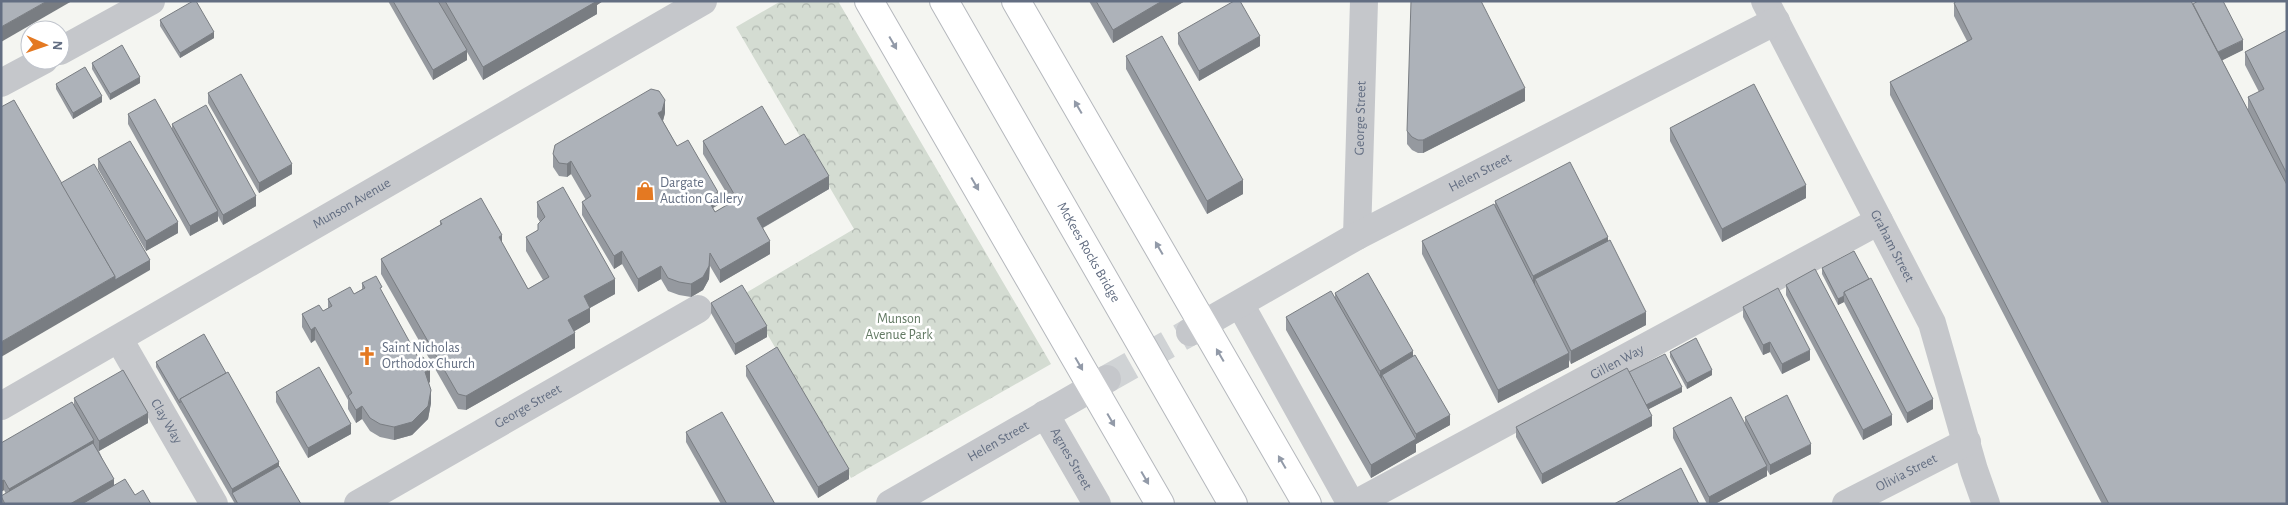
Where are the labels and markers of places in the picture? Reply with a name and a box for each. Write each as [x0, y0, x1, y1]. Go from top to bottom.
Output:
place label: Dargate Auction Gallery [660, 176, 743, 206]
shop icon: Dargate Auction Gallery [634, 180, 656, 202]
place label: Saint Nicholas Orthodox Church [382, 341, 475, 371]
church icon: Saint Nicholas Orthodox Church [356, 345, 378, 367]

